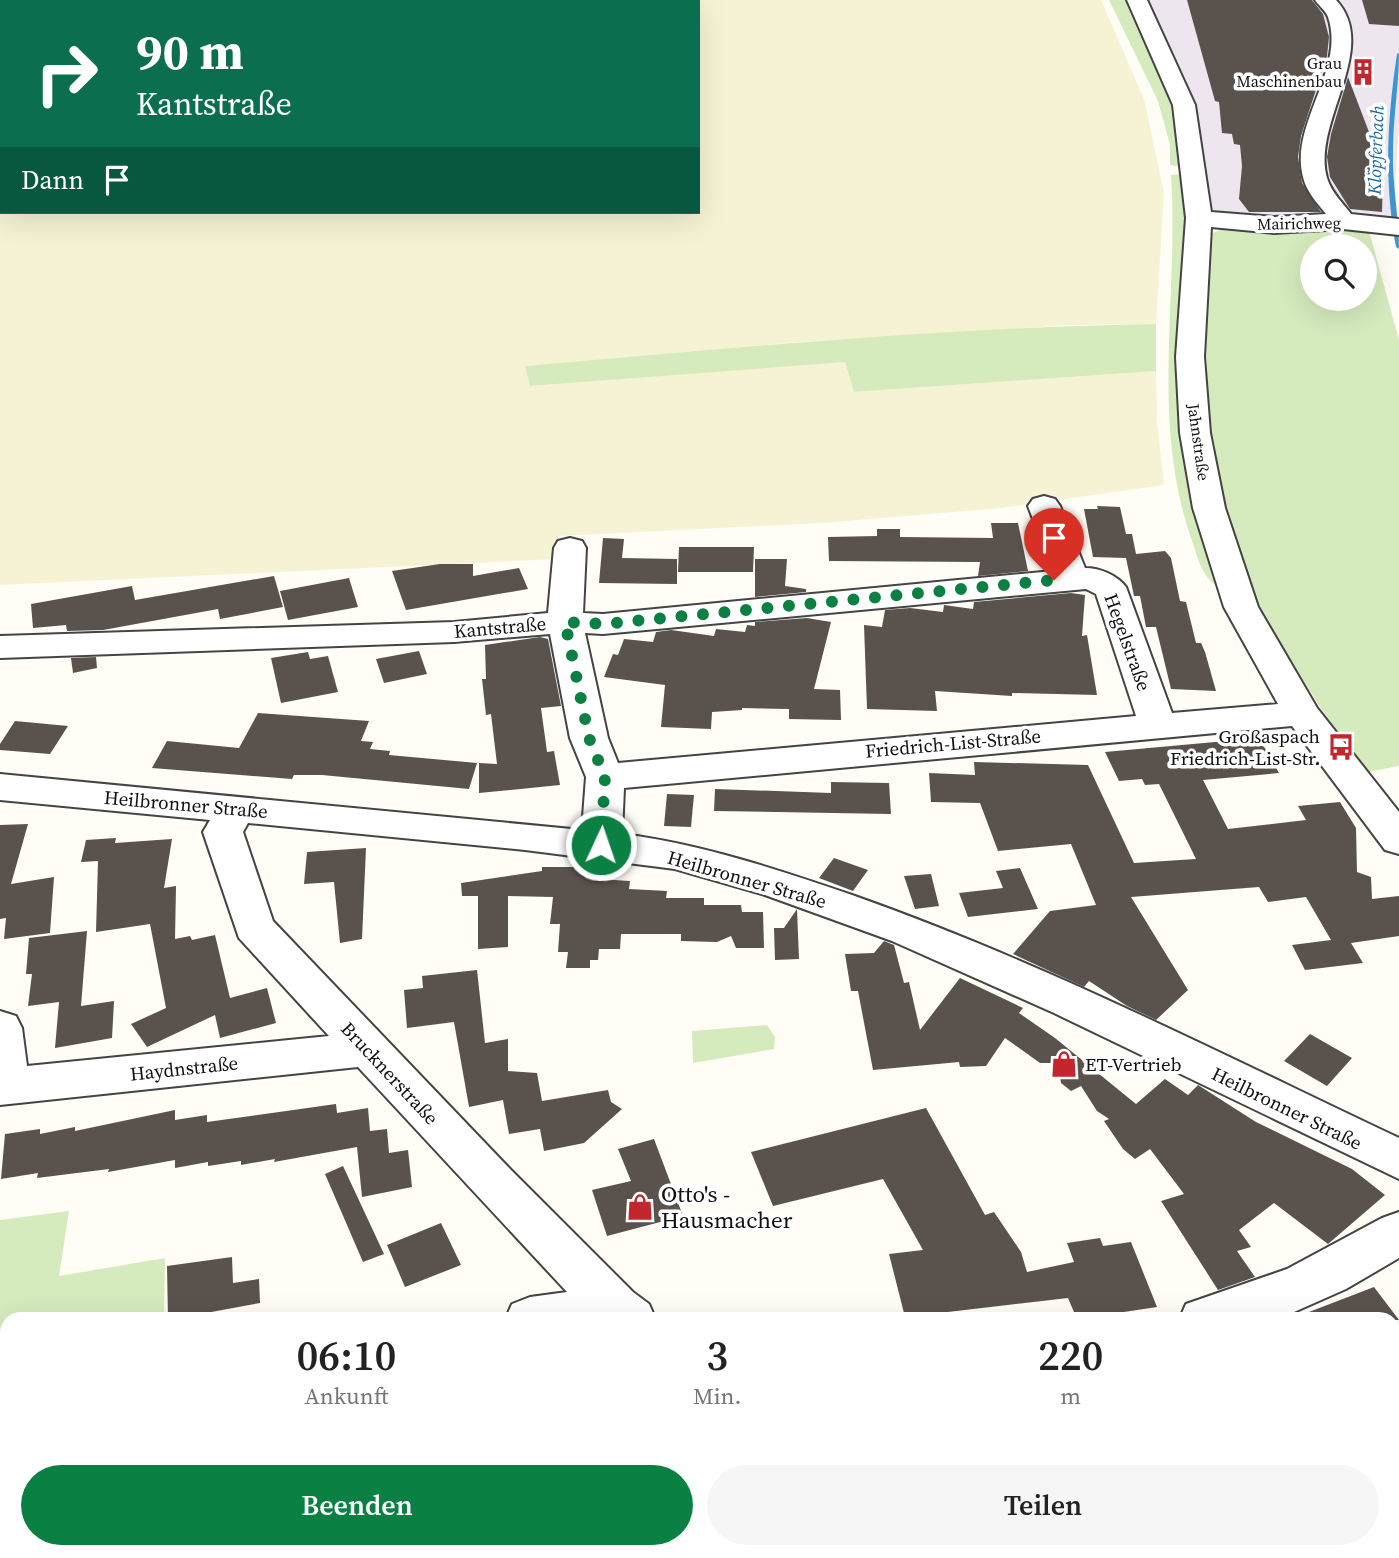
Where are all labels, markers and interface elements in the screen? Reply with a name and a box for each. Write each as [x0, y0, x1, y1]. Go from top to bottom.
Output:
text: 90 m [136, 18, 244, 85]
icon: right [21, 28, 112, 119]
place label: Grau Maschinenbau [1237, 52, 1342, 92]
building icon: Grau Maschinenbau [1348, 57, 1378, 87]
text: Kantstraße [136, 82, 292, 126]
water label: Klöpferbach [1361, 105, 1390, 196]
icon: arrive [98, 161, 136, 199]
text: Dann [21, 162, 84, 198]
street label: Mairichweg [1257, 211, 1341, 235]
map controls [1300, 234, 1377, 311]
button: search [1300, 234, 1377, 311]
street label: Jahnstraße [1183, 401, 1215, 482]
pin [1024, 508, 1084, 580]
icon: arrive [1035, 519, 1073, 557]
street label: Hegelstraße [1098, 590, 1158, 694]
street label: Kantstraße [453, 610, 547, 644]
street label: Friedrich-List-Straße [864, 722, 1042, 764]
place label: Großaspach Friedrich-List-Str. [1170, 723, 1320, 771]
bus stop icon: Großaspach Friedrich-List-Str. [1326, 732, 1356, 762]
street label: Heilbronner Straße [103, 784, 269, 824]
position arrow [564, 808, 638, 882]
street label: Heilbronner Straße [665, 844, 829, 914]
street label: Brucknerstraße [335, 1016, 445, 1130]
street label: Haydnstraße [129, 1049, 239, 1087]
shop icon: ET-Vertrieb [1049, 1049, 1079, 1079]
place label: ET-Vertrieb [1085, 1051, 1182, 1077]
street label: Heilbronner Straße [1208, 1060, 1366, 1156]
place label: Otto's - Hausmacher [661, 1178, 793, 1236]
shop icon: Otto's - Hausmacher [625, 1192, 655, 1222]
text: 06:10 [297, 1326, 396, 1384]
text: 3 [706, 1326, 728, 1384]
text: 220 [1038, 1326, 1103, 1384]
text: Ankunft [305, 1380, 388, 1412]
text: Min. [693, 1380, 741, 1412]
text: m [1060, 1380, 1081, 1412]
button: Beenden [21, 1465, 693, 1545]
button: Teilen [707, 1465, 1379, 1545]

